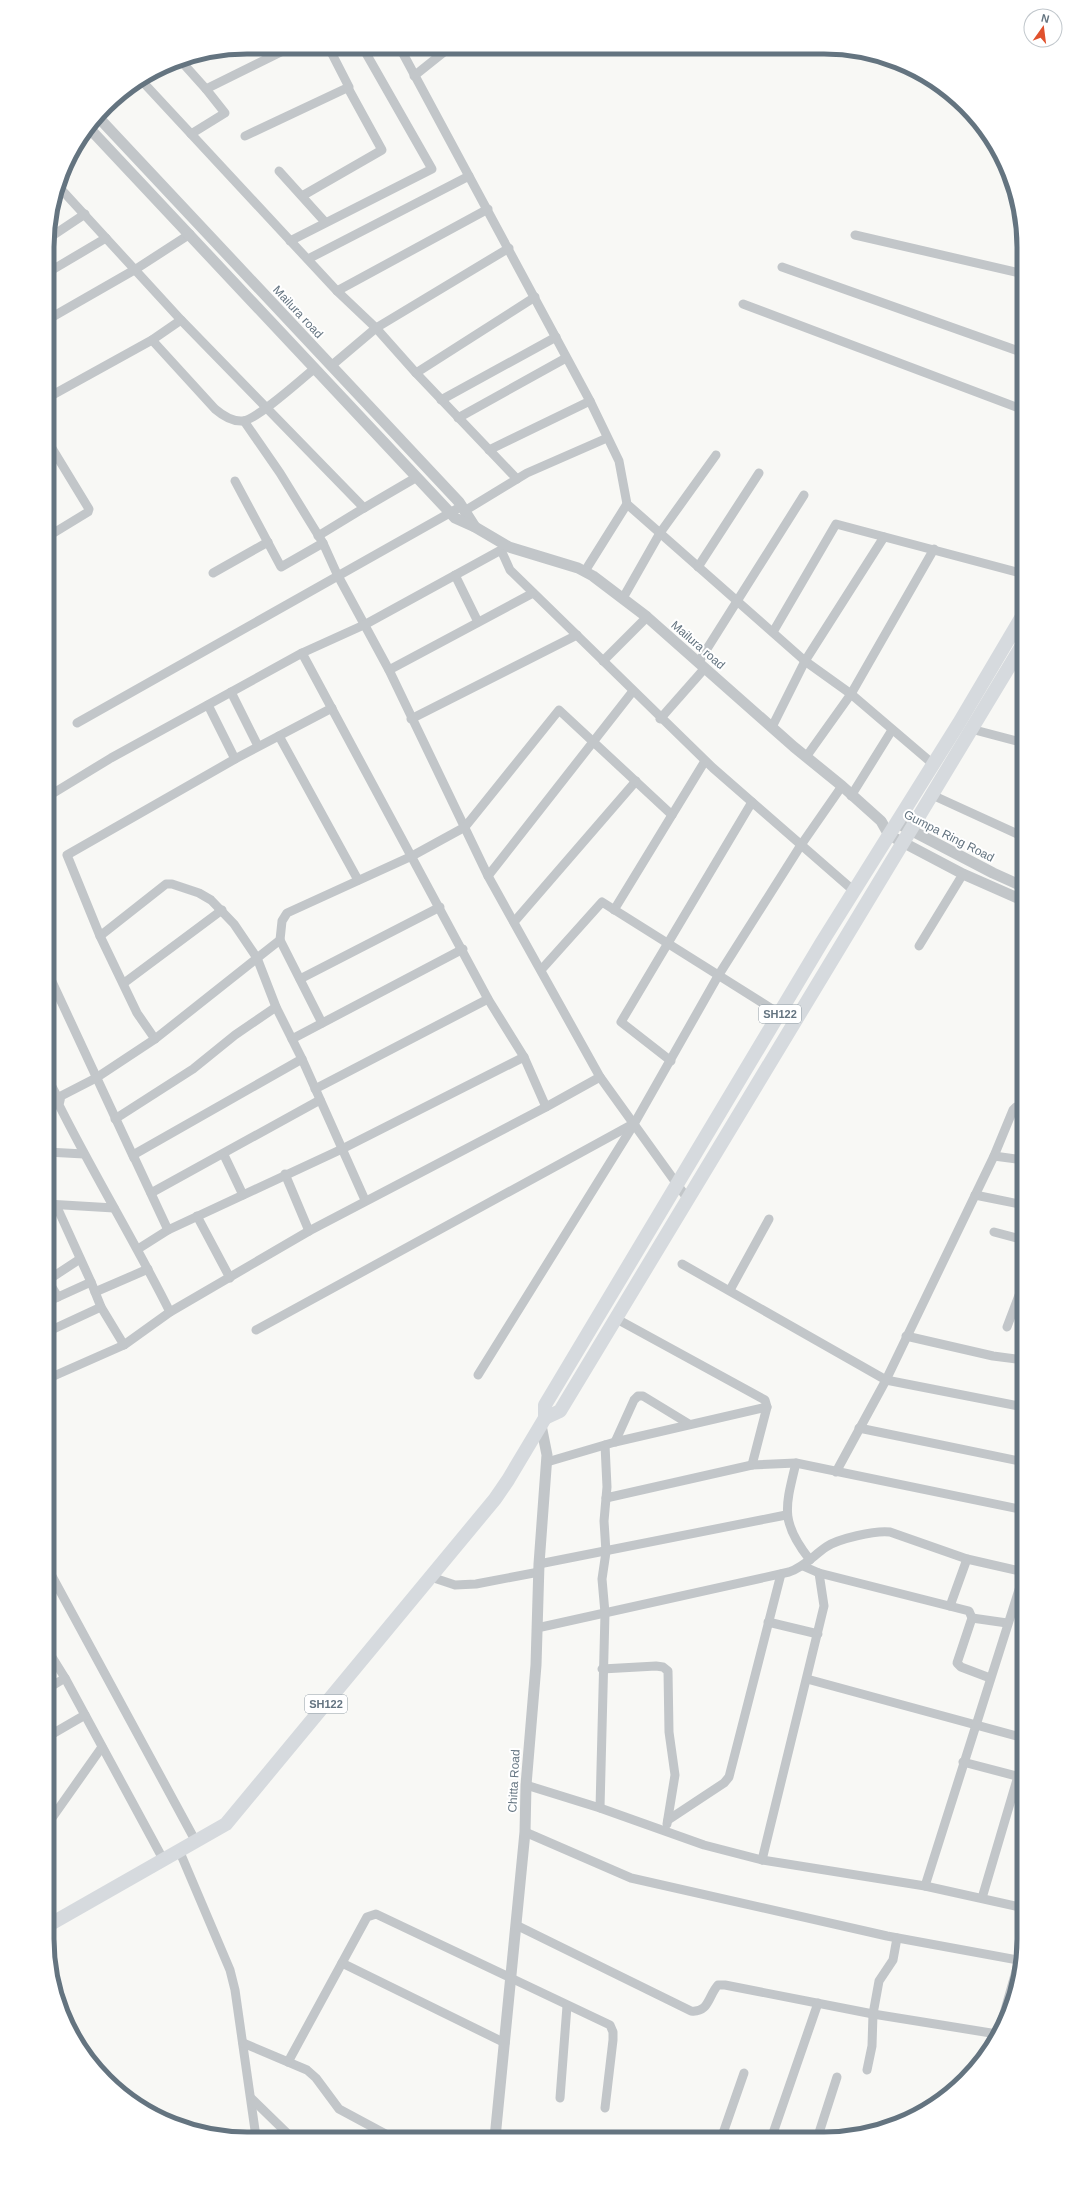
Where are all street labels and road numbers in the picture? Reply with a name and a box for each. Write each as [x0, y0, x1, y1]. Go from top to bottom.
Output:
street label: Mailura road [270, 283, 326, 341]
street label: Mailura road [668, 618, 728, 672]
street label: Gumpa Ring Road [902, 807, 996, 865]
road number: SH122 [759, 1005, 801, 1023]
road number: SH122 [305, 1695, 347, 1713]
street label: Chitta Road [505, 1749, 523, 1813]

